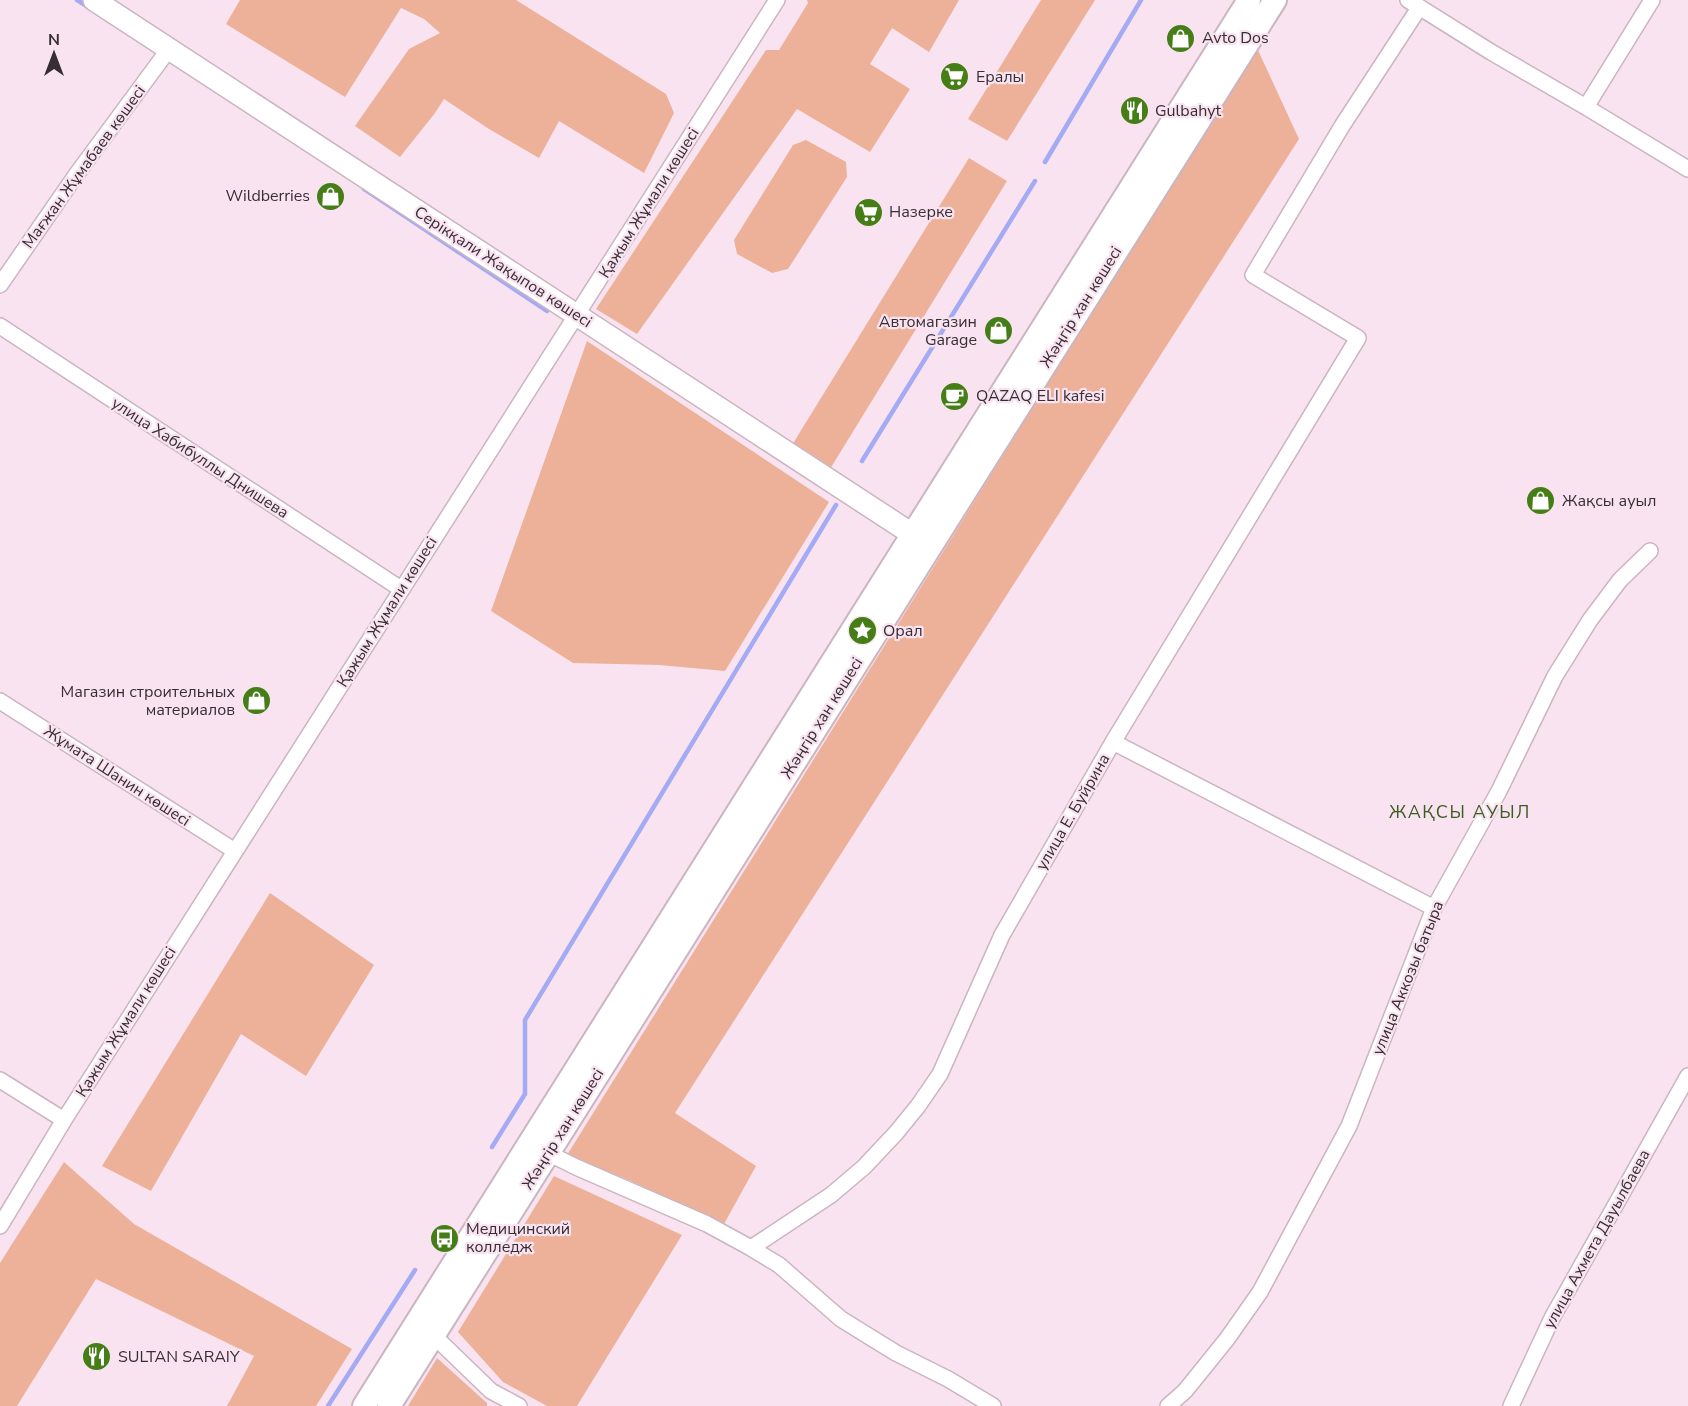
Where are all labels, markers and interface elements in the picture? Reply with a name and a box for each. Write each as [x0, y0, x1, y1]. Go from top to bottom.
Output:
shop icon: Avto Dos [1165, 22, 1197, 54]
north arrow [24, 24, 84, 84]
place label: Avto Dos [1202, 27, 1269, 49]
text: N [48, 29, 60, 51]
supermarket icon: Ералы [939, 61, 971, 93]
place label: Ералы [976, 66, 1024, 88]
street label: Мағжан Жұмабаев көшесі [17, 81, 151, 253]
restaurant icon: Gulbahyt [1118, 95, 1150, 127]
place label: Gulbahyt [1155, 100, 1222, 122]
street label: Қажым Жұмали көшесі [594, 123, 704, 283]
shop icon: Wildberries [315, 180, 347, 212]
place label: Wildberries [225, 185, 310, 207]
supermarket icon: Назерке [852, 196, 884, 228]
street label: Серікқали Жақыпов көшесі [410, 201, 596, 333]
place label: Назерке [889, 201, 953, 223]
street label: Жәңгір хан көшесі [1035, 242, 1127, 372]
place label: Автомагазин Garage [879, 311, 977, 351]
shop icon: Автомагазин Garage [982, 315, 1014, 347]
cafe icon: QAZAQ ELI kafesi [939, 380, 971, 412]
place label: QAZAQ ELI kafesi [976, 385, 1104, 407]
street label: улица Хабибуллы Днишева [107, 392, 293, 524]
shop icon: Жақсы ауыл [1525, 485, 1557, 517]
place label: Жақсы ауыл [1562, 490, 1656, 512]
street label: Қажым Жұмали көшесі [332, 532, 442, 692]
place icon: Орал [846, 615, 878, 647]
place label: Орал [883, 620, 923, 642]
street label: Жәңгір хан көшесі [776, 653, 868, 783]
place label: Магазин строительных материалов [61, 681, 235, 721]
shop icon: Магазин строительных материалов [240, 685, 272, 717]
street label: Жұмата Шанин көшесі [40, 720, 194, 832]
street label: улица Е. Буйрина [1031, 750, 1115, 874]
district label: ЖАҚСЫ АУЫЛ [1389, 800, 1531, 824]
street label: улица Аккозы батыра [1367, 898, 1449, 1058]
street label: Қажым Жұмали көшесі [71, 942, 181, 1102]
street label: Жәңгір хан көшесі [517, 1064, 609, 1194]
street label: улица Ахмета Дауылбаева [1538, 1145, 1656, 1333]
place label: Медицинский колледж [466, 1218, 570, 1258]
bus stop icon: Медицинский колледж [429, 1222, 461, 1254]
restaurant icon: SULTAN SARAIY [81, 1341, 113, 1373]
place label: SULTAN SARAIY [118, 1346, 240, 1368]

